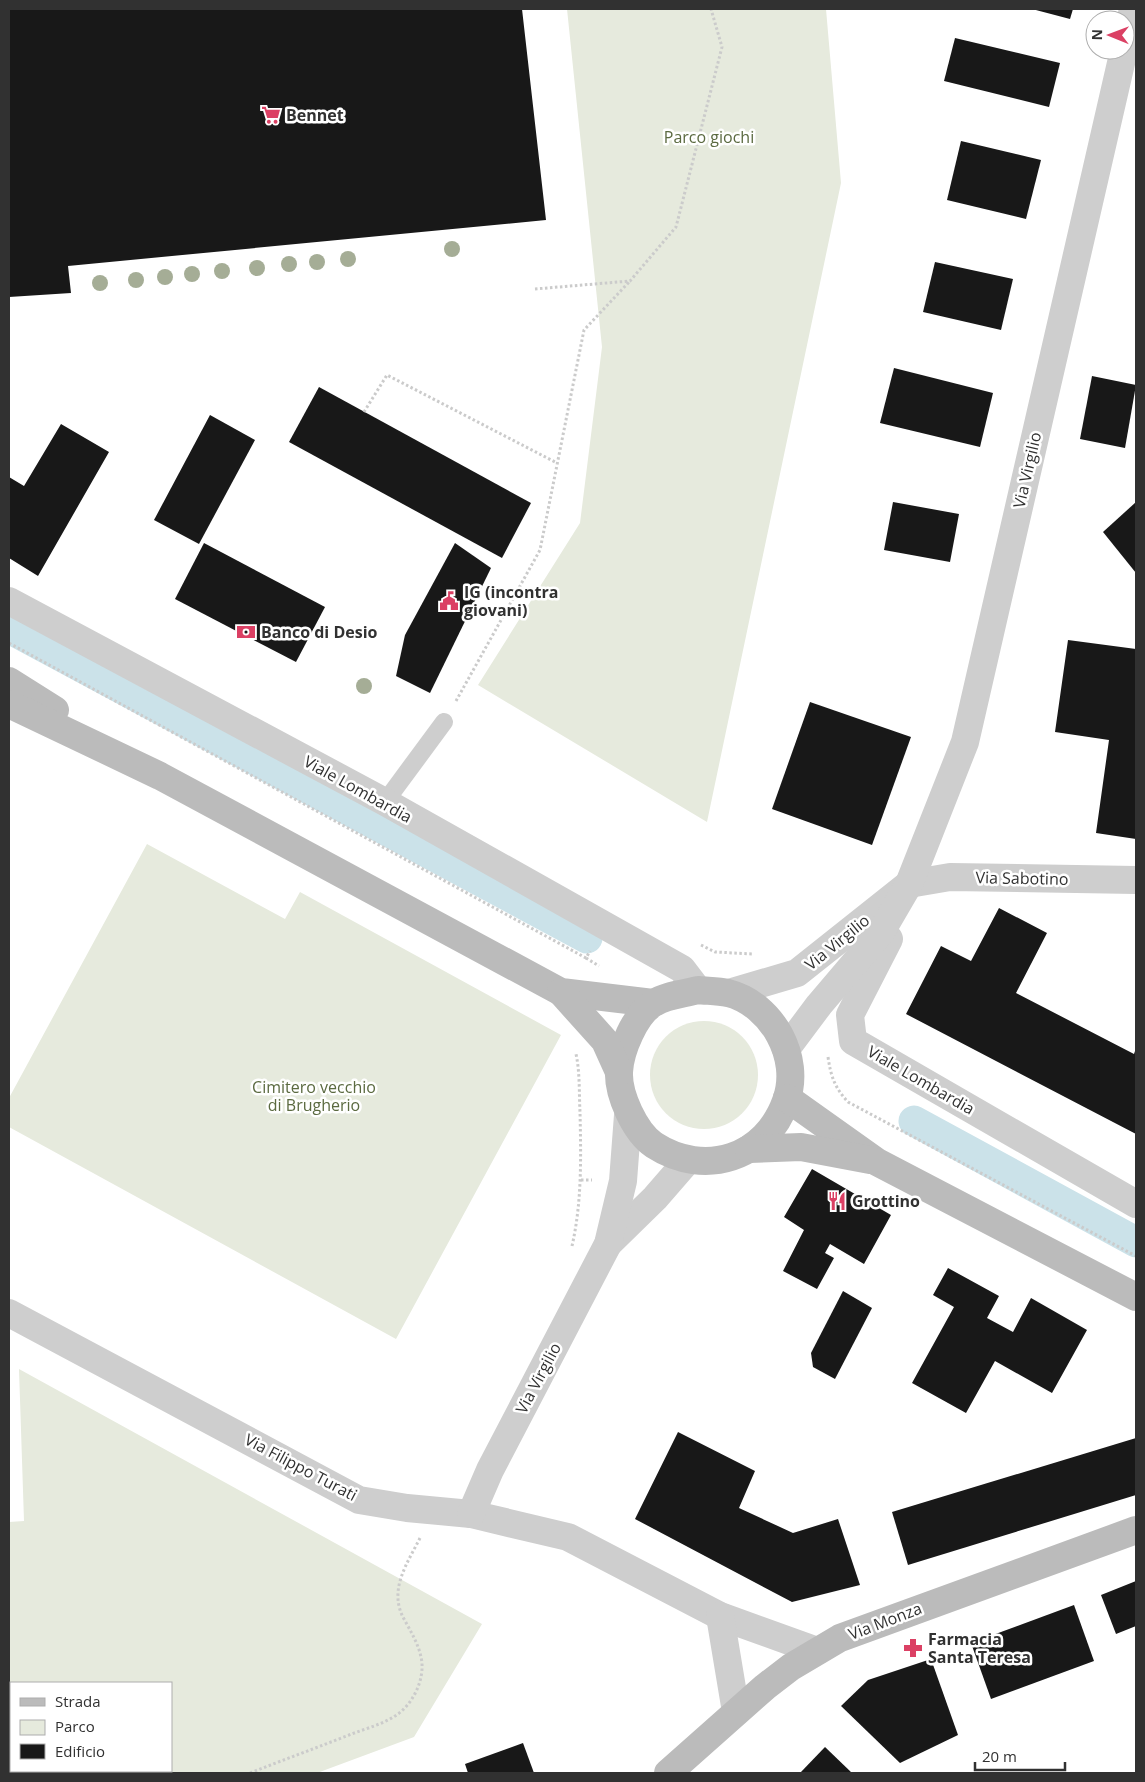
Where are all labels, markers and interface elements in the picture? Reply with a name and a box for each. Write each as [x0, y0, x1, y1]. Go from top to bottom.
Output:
north arrow [1085, 10, 1135, 60]
text: N [1087, 29, 1106, 41]
supermarket icon: Bennet [260, 104, 282, 126]
place label: Bennet [286, 104, 344, 126]
park label: Parco giochi [664, 126, 754, 148]
street label: Via Virgilio [1008, 430, 1046, 510]
place label: IG (incontra giovani) [464, 581, 558, 621]
public building icon: IG (incontra giovani) [438, 590, 460, 612]
bank icon: Banco di Desio [235, 621, 257, 643]
place label: Banco di Desio [261, 621, 378, 643]
street label: Viale Lombardia [300, 750, 416, 828]
street label: Via Sabotino [975, 866, 1069, 890]
street label: Via Virgilio [800, 909, 874, 975]
street label: Viale Lombardia [863, 1040, 979, 1120]
park label: Cimitero vecchio di Brugherio [252, 1076, 376, 1116]
restaurant icon: Grottino [826, 1190, 848, 1212]
place label: Grottino [852, 1190, 920, 1212]
street label: Via Virgilio [510, 1339, 566, 1417]
street label: Via Filippo Turati [241, 1428, 361, 1506]
street label: Via Monza [845, 1597, 925, 1645]
place label: Farmacia Santa Teresa [928, 1628, 1031, 1668]
pharmacy icon: Farmacia Santa Teresa [902, 1637, 924, 1659]
legend [10, 1682, 172, 1772]
text: Strada [55, 1691, 101, 1711]
text: Parco [55, 1716, 95, 1736]
scale bar [975, 1740, 1065, 1772]
text: Edificio [55, 1741, 105, 1761]
text: 20 m [982, 1746, 1017, 1766]

